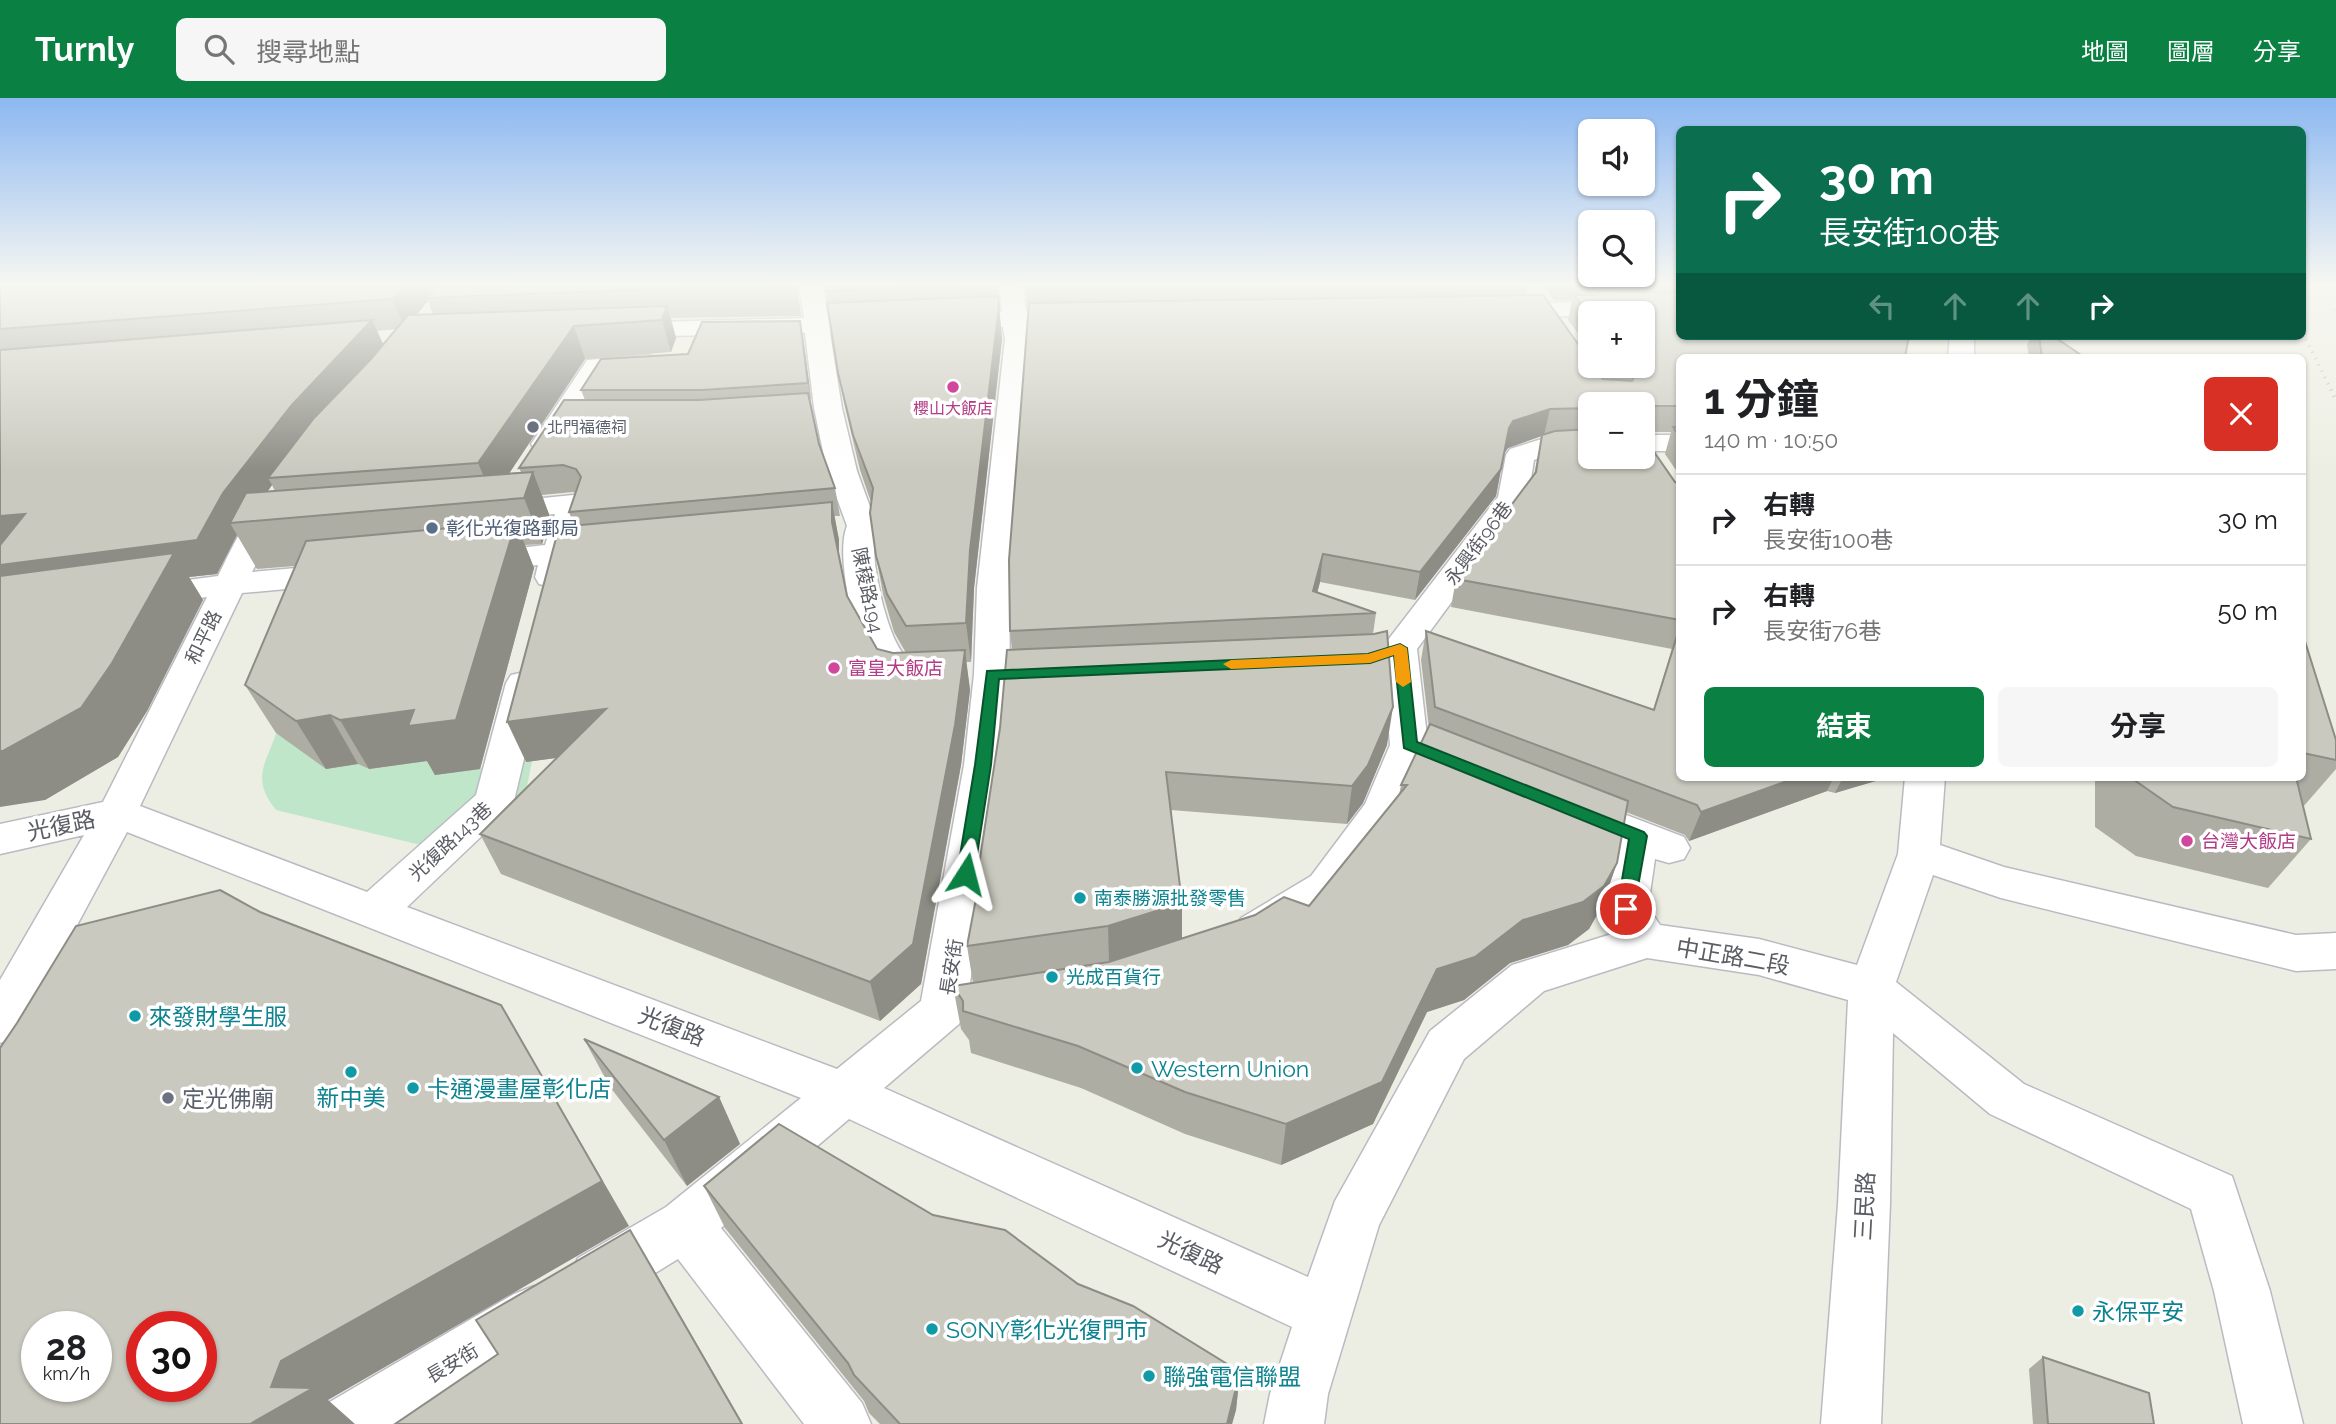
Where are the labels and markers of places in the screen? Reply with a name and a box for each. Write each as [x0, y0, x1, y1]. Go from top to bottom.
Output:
marker: 櫻山大飯店 [945, 379, 961, 395]
place label: 櫻山大飯店 [913, 399, 993, 418]
place label: 北門福德祠 [547, 418, 627, 437]
marker: 北門福德祠 [525, 419, 541, 435]
place label: 彰化光復路郵局 [446, 517, 579, 539]
marker: 彰化光復路郵局 [424, 520, 440, 536]
place label: 富皇大飯店 [848, 657, 943, 679]
marker: 富皇大飯店 [826, 660, 842, 676]
place label: 台灣大飯店 [2201, 830, 2296, 852]
marker: 台灣大飯店 [2179, 833, 2195, 849]
pin [1596, 879, 1656, 939]
place label: 南泰勝源批發零售 [1094, 887, 1246, 909]
marker: 南泰勝源批發零售 [1072, 890, 1088, 906]
place label: 光成百貨行 [1066, 966, 1161, 988]
marker: 光成百貨行 [1044, 969, 1060, 985]
place label: 來發財學生服 [149, 1003, 287, 1030]
marker: 來發財學生服 [127, 1008, 143, 1024]
place label: Western Union [1151, 1055, 1309, 1082]
marker: Western Union [1129, 1060, 1145, 1076]
marker: 新中美 [343, 1064, 359, 1080]
place label: 卡通漫畫屋彰化店 [427, 1075, 611, 1102]
marker: 卡通漫畫屋彰化店 [405, 1080, 421, 1096]
place label: 新中美 [317, 1084, 386, 1111]
place label: 定光佛廟 [182, 1085, 274, 1112]
marker: 定光佛廟 [160, 1090, 176, 1106]
place label: 永保平安 [2092, 1298, 2184, 1325]
marker: 永保平安 [2070, 1303, 2086, 1319]
place label: SONY彰化光復門市 [946, 1316, 1148, 1343]
marker: SONY彰化光復門市 [924, 1321, 940, 1337]
place label: 聯強電信聯盟 [1163, 1363, 1301, 1390]
marker: 聯強電信聯盟 [1141, 1368, 1157, 1384]

